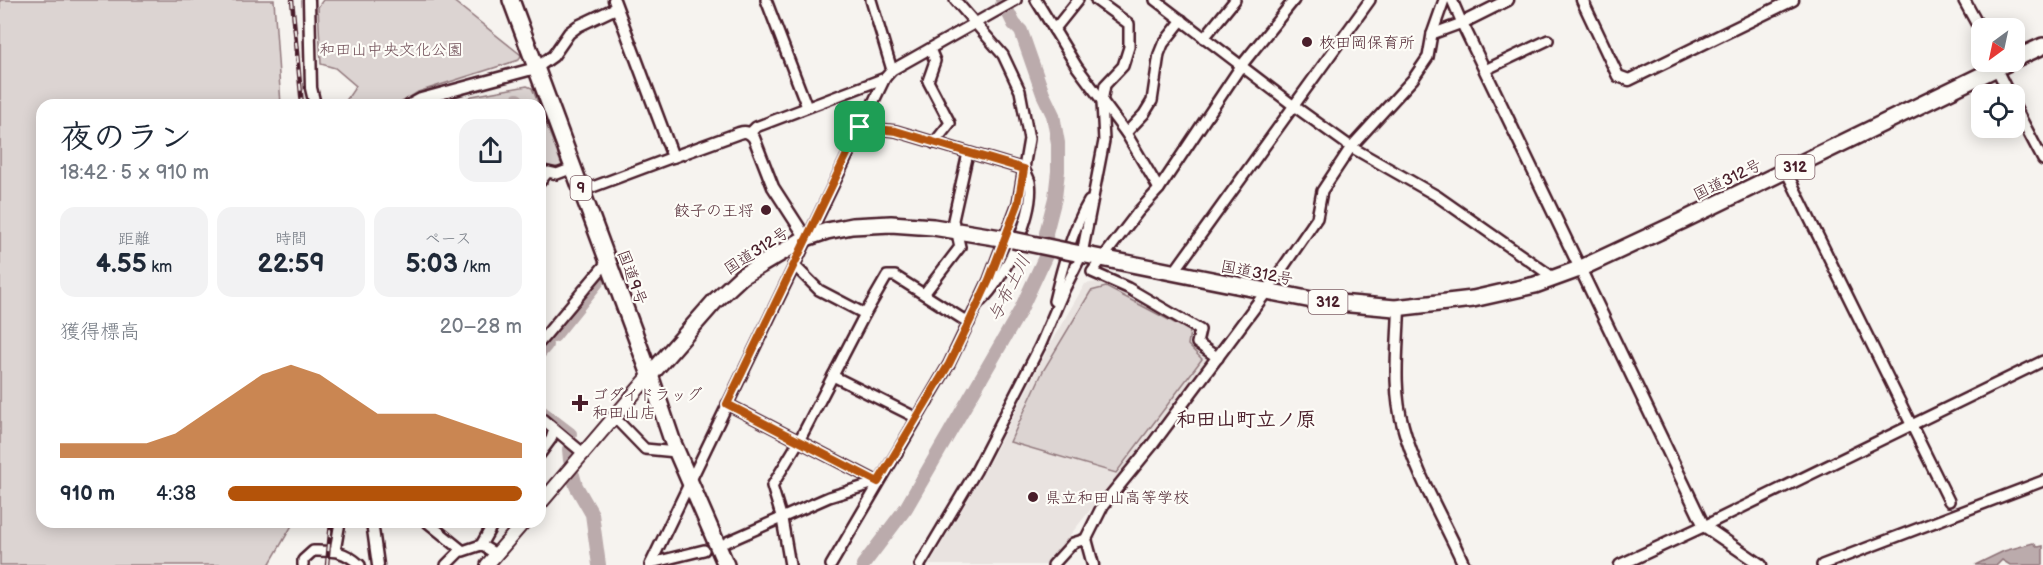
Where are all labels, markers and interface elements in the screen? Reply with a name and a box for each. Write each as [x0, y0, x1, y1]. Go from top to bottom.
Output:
north arrow [1971, 18, 2025, 72]
map controls [1971, 18, 2025, 138]
place label: 枚田岡保育所 [1319, 34, 1415, 53]
marker: 枚田岡保育所 [1300, 35, 1314, 49]
park label: 和田山中央文化公園 [319, 41, 463, 60]
button: locate [1971, 84, 2025, 138]
pin [834, 101, 885, 152]
icon: arrive [843, 110, 876, 143]
text: 夜のラン [60, 118, 192, 158]
button: share [459, 119, 522, 182]
road number: 312 [1776, 155, 1814, 179]
street label: 国道312号 [1690, 156, 1765, 205]
text: 18:42 · 5 × 910 m [60, 161, 209, 185]
road number: 9 [570, 176, 592, 200]
place label: 餃子の王将 [674, 202, 754, 221]
marker: 餃子の王将 [759, 203, 773, 217]
street label: 国道312号 [721, 223, 793, 279]
text: 距離 [118, 230, 150, 249]
text: 時間 [275, 230, 307, 249]
text: ペース [424, 230, 472, 249]
street label: 国道9号 [613, 247, 650, 308]
text: 4.55 [96, 249, 147, 280]
text: 22:59 [257, 249, 325, 280]
text: 5:03 [405, 249, 458, 280]
water label: 与布土川 [984, 251, 1035, 325]
street label: 国道312号 [1219, 257, 1295, 290]
text: km [147, 258, 172, 277]
text: /km [458, 258, 491, 277]
road number: 312 [1308, 290, 1348, 314]
text: 20–28 m [440, 315, 522, 339]
text: 獲得標高 [60, 320, 140, 344]
place label: ゴダイドラッグ 和田山店 [592, 386, 702, 423]
marker: ゴダイドラッグ 和田山店 [573, 396, 587, 410]
district label: 和田山町立ノ原 [1176, 408, 1316, 432]
text: 910 m [60, 482, 115, 506]
text: 4:38 [156, 482, 196, 506]
place label: 県立和田山高等学校 [1045, 489, 1189, 508]
marker: 県立和田山高等学校 [1026, 490, 1040, 504]

